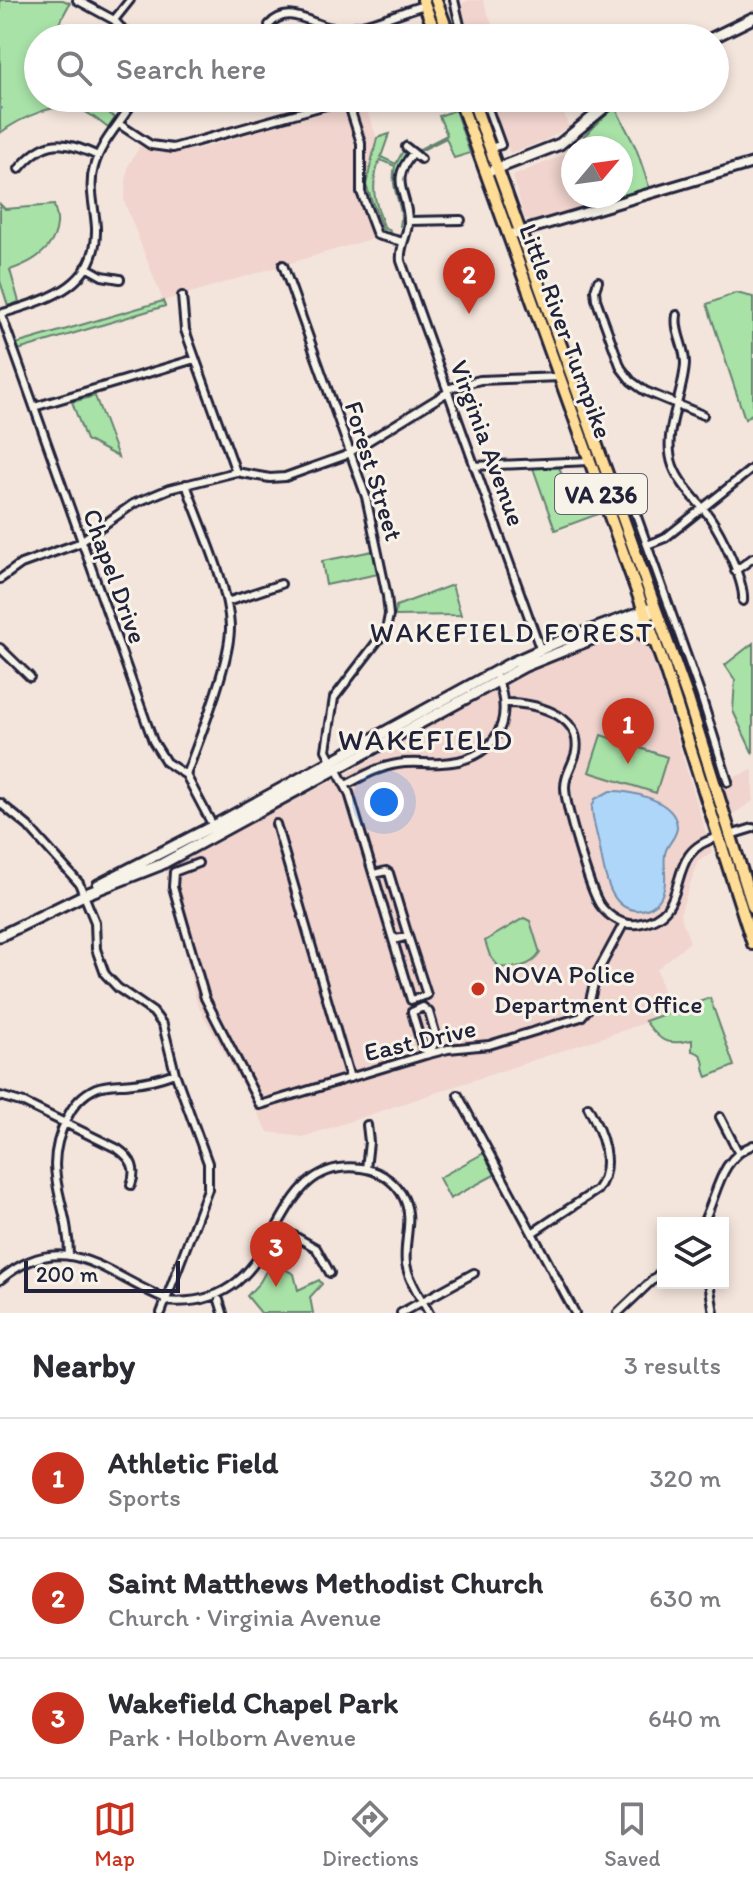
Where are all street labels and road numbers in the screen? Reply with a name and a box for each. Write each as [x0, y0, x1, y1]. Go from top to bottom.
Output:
street label: Little River Turnpike [512, 219, 620, 443]
street label: Virginia Avenue [443, 356, 533, 530]
street label: Forest Street [338, 397, 410, 545]
road number: VA 236 [555, 474, 647, 514]
street label: Chapel Drive [76, 504, 154, 648]
street label: East Drive [361, 1012, 479, 1068]

